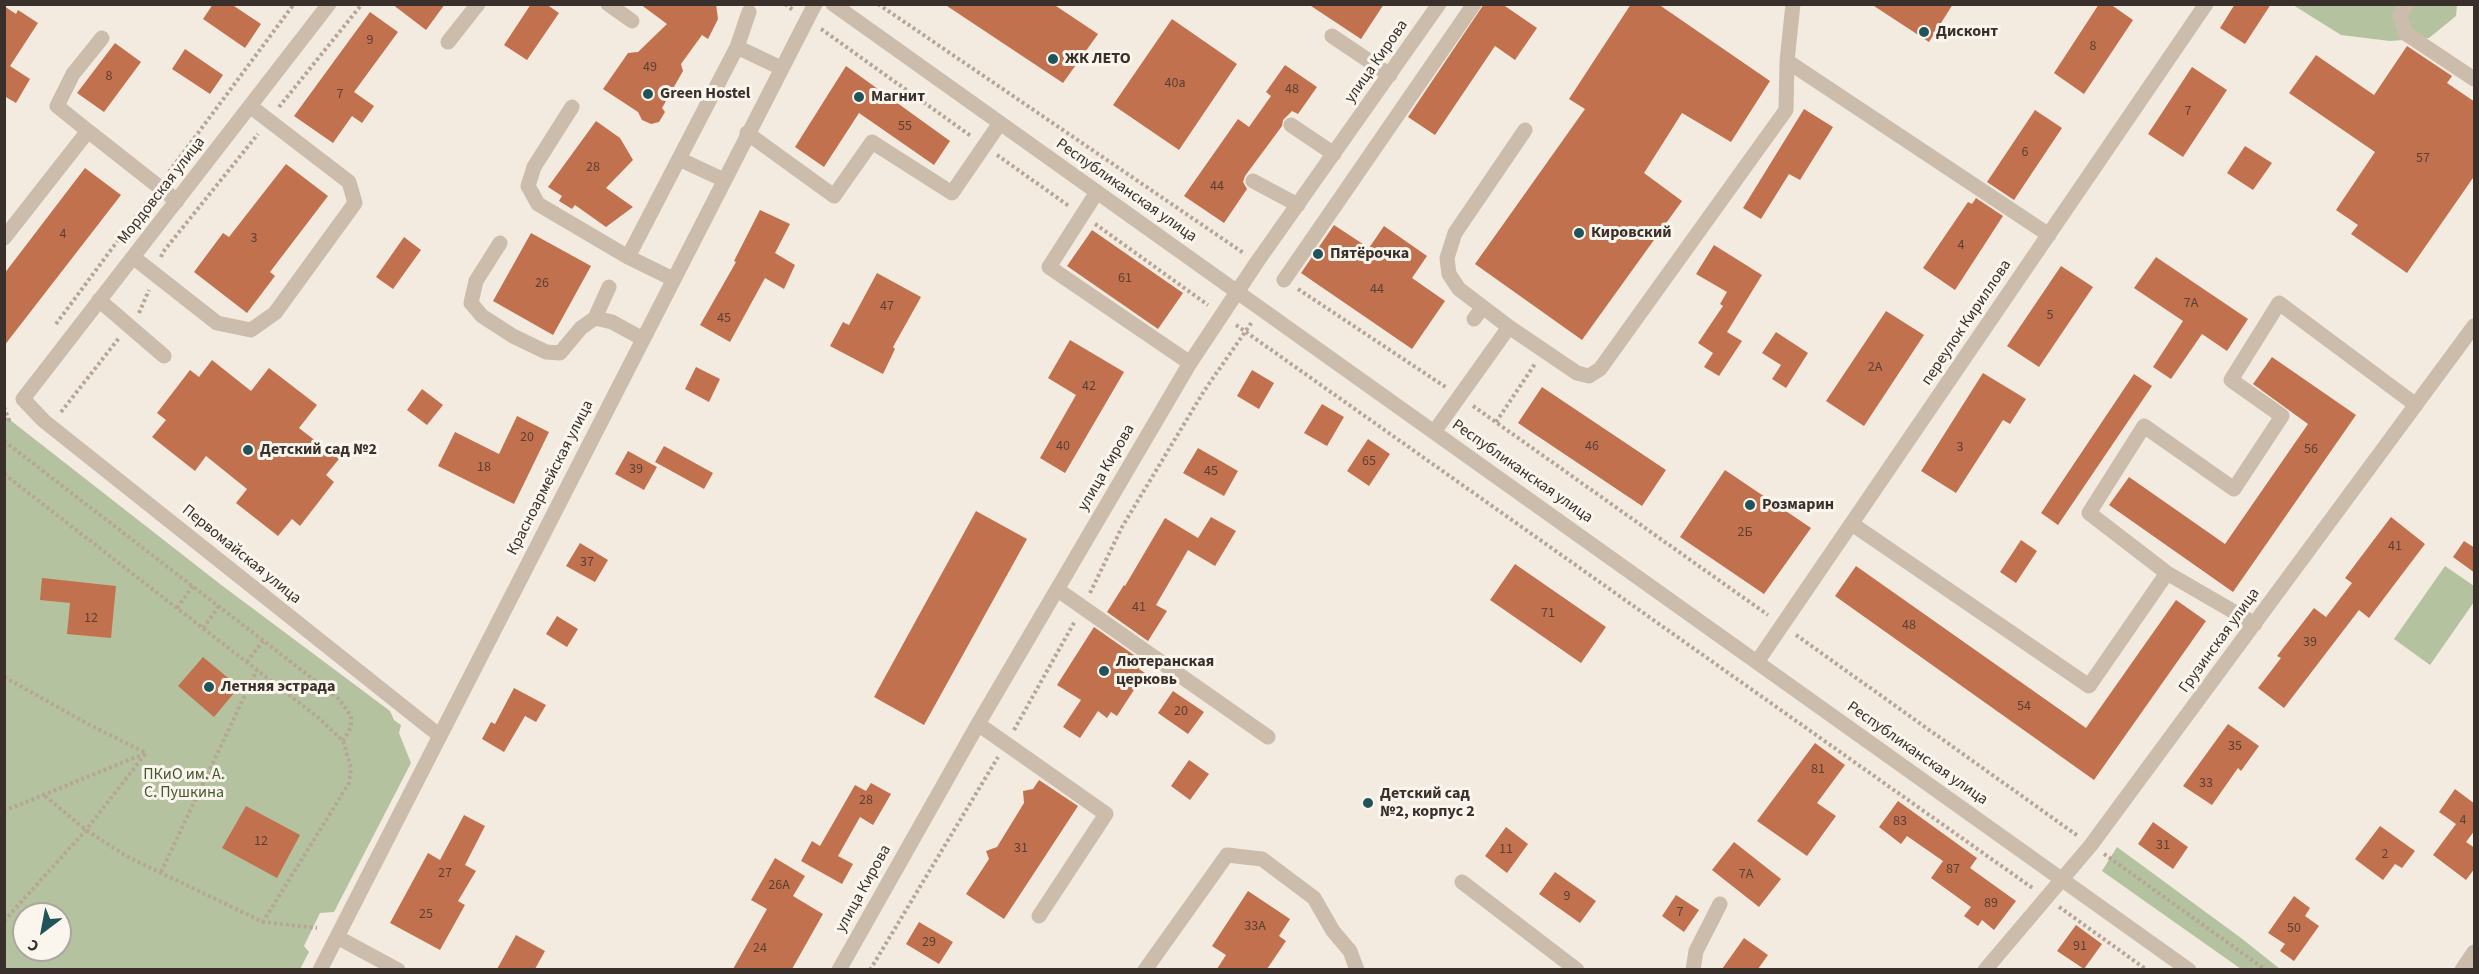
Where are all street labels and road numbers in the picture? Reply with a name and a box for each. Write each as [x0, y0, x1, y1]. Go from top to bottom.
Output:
street label: улица Кирова [1341, 17, 1413, 107]
street label: Мордовская улица [114, 133, 210, 249]
street label: Республиканская улица [1052, 135, 1200, 247]
street label: переулок Кириллова [1918, 257, 2016, 389]
street label: Красноармейская улица [504, 397, 598, 559]
street label: Республиканская улица [1448, 416, 1596, 528]
street label: улица Кирова [1074, 421, 1140, 515]
street label: Первомайская улица [178, 501, 304, 609]
street label: Грузинская улица [2176, 585, 2264, 697]
street label: Республиканская улица [1843, 698, 1991, 810]
street label: улица Кирова [832, 842, 896, 936]

